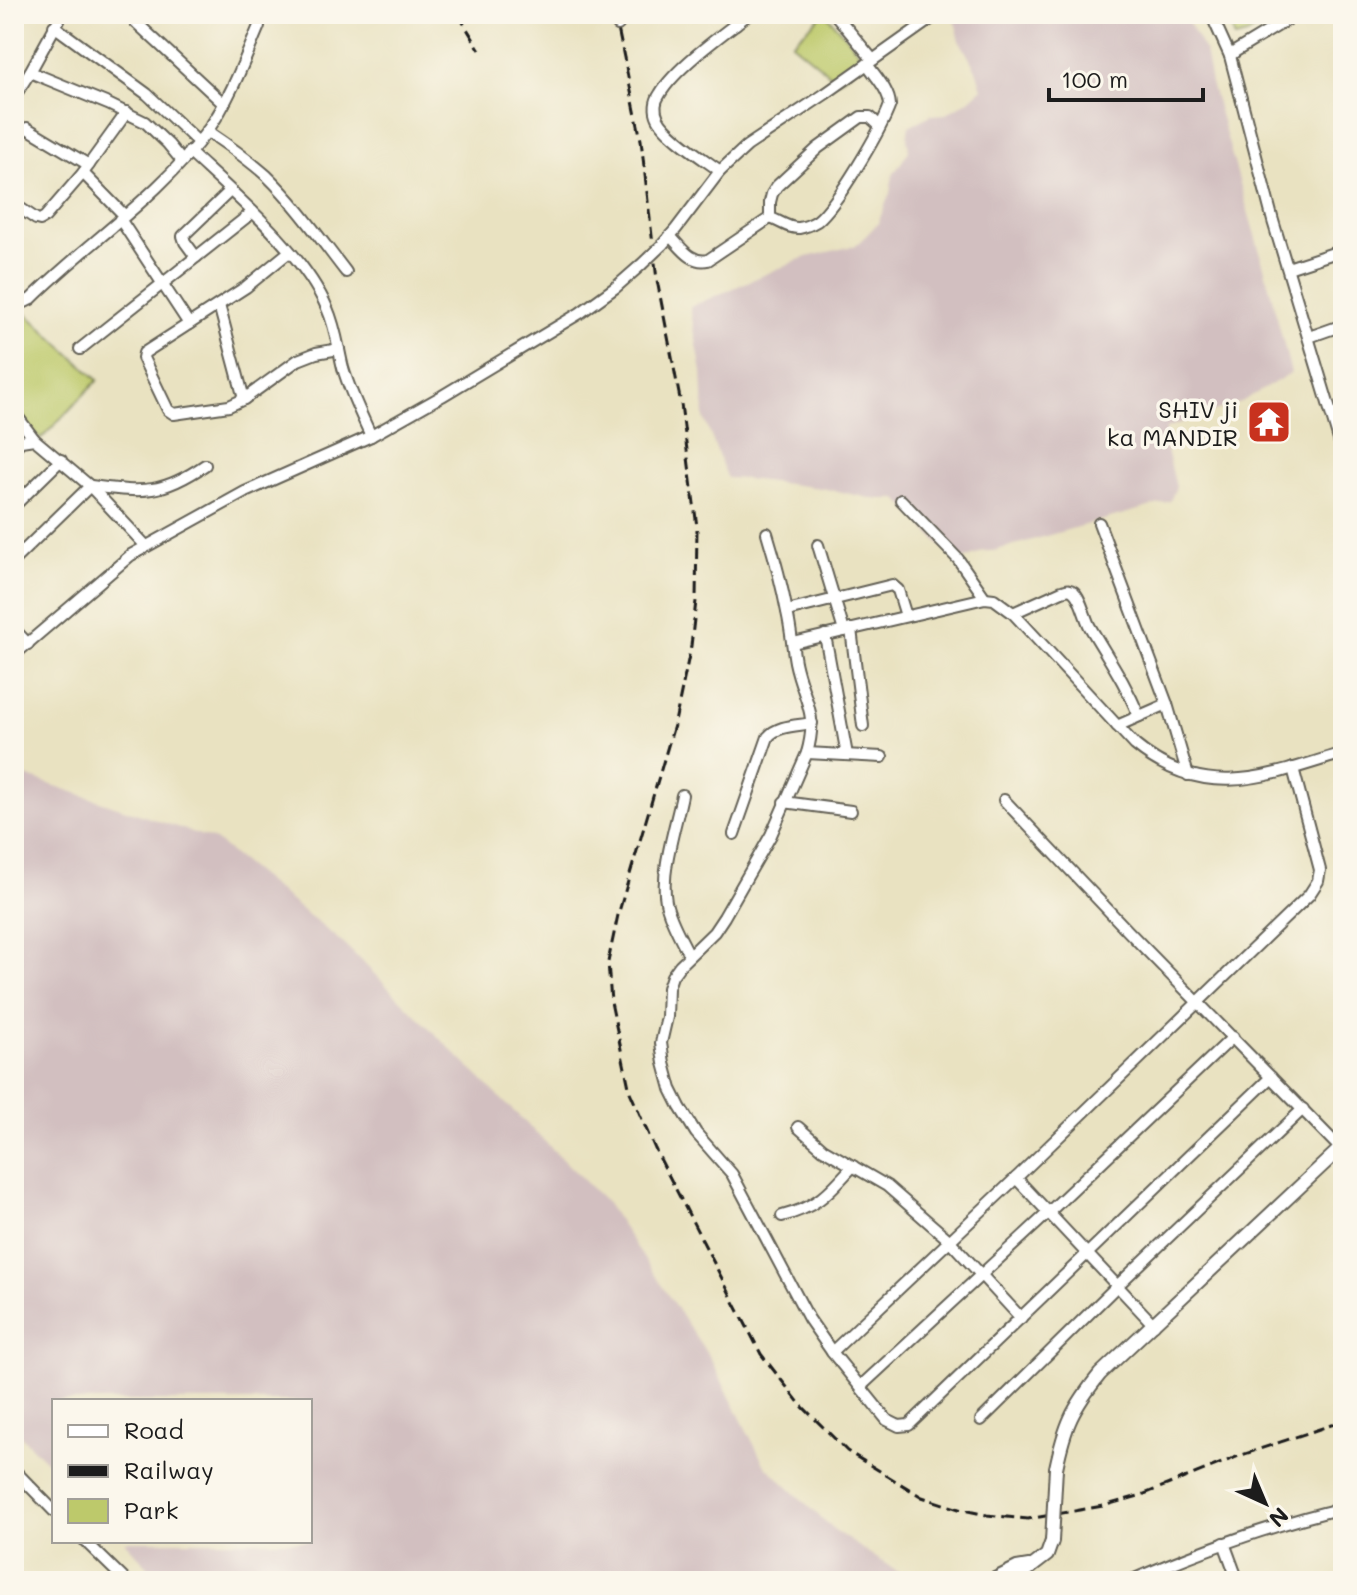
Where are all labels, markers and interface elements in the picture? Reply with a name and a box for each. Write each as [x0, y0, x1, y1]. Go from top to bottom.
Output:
scale bar [1049, 52, 1203, 102]
text: 100 m [1061, 63, 1128, 94]
place label: SHIV ji ka MANDIR [1107, 393, 1238, 452]
temple icon: SHIV ji ka MANDIR [1245, 398, 1293, 446]
legend [52, 1399, 312, 1543]
text: Road [124, 1414, 184, 1445]
text: Railway [124, 1454, 214, 1485]
north arrow [1225, 1463, 1305, 1543]
text: Park [124, 1494, 178, 1525]
text: N [1263, 1502, 1295, 1534]

